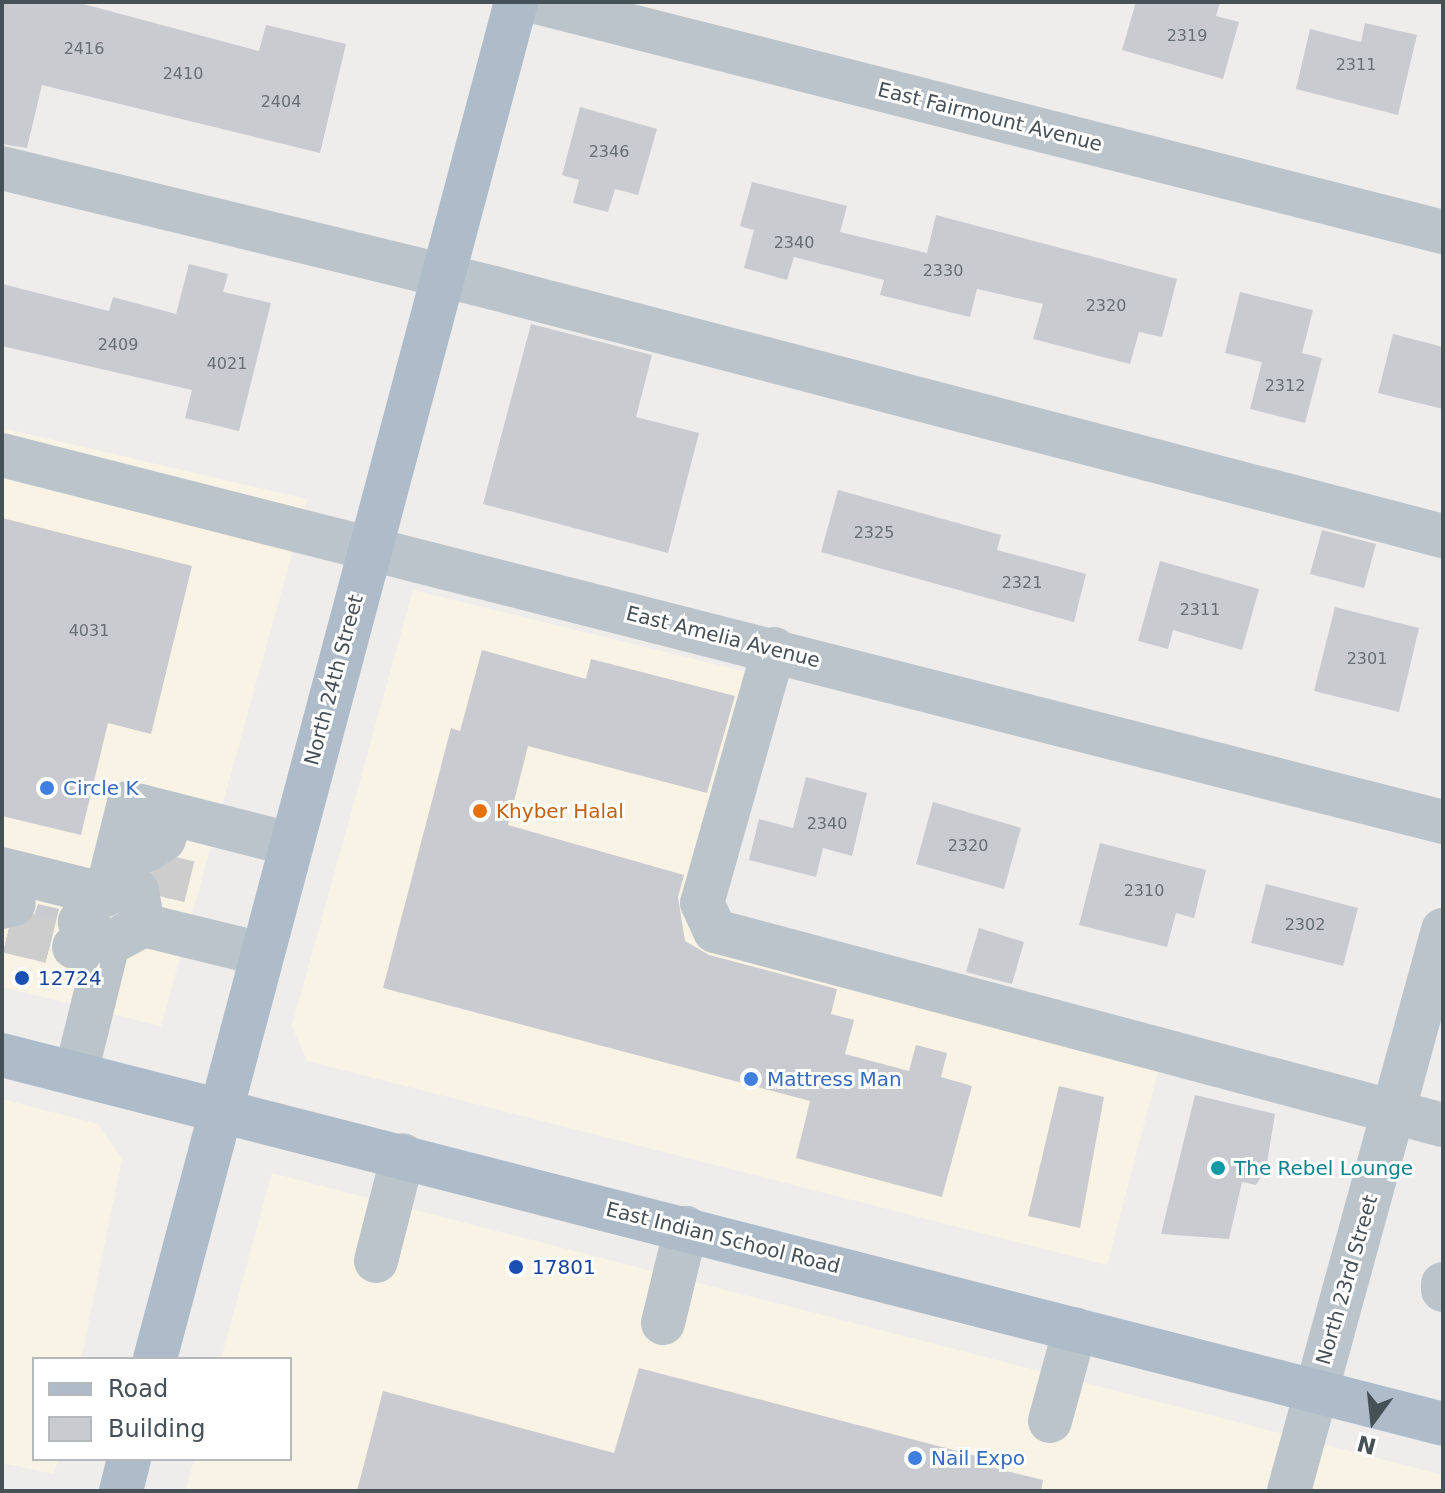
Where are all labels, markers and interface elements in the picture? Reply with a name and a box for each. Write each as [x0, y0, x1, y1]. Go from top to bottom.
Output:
house number: 2319 [1167, 26, 1207, 46]
house number: 2416 [64, 39, 104, 59]
house number: 2311 [1336, 55, 1376, 75]
house number: 2410 [163, 64, 203, 84]
street label: East Fairmount Avenue [875, 77, 1105, 157]
house number: 2404 [261, 92, 301, 112]
house number: 2346 [589, 142, 629, 162]
house number: 2340 [774, 233, 814, 253]
house number: 2330 [923, 261, 963, 281]
house number: 2320 [1086, 296, 1126, 316]
house number: 2409 [98, 335, 138, 355]
house number: 4021 [207, 354, 247, 374]
house number: 2312 [1265, 376, 1305, 396]
house number: 2325 [854, 523, 894, 543]
house number: 2321 [1002, 573, 1042, 593]
street label: North 24th Street [300, 592, 368, 768]
house number: 2311 [1180, 600, 1220, 620]
street label: East Amelia Avenue [624, 601, 822, 673]
house number: 4031 [69, 621, 109, 641]
house number: 2301 [1347, 649, 1387, 669]
place label: Circle K [63, 776, 139, 800]
marker: Circle K [38, 779, 56, 797]
place label: Khyber Halal [496, 799, 624, 823]
marker: Khyber Halal [471, 802, 489, 820]
house number: 2340 [807, 814, 847, 834]
house number: 2320 [948, 836, 988, 856]
house number: 2310 [1124, 881, 1164, 901]
house number: 2302 [1285, 915, 1325, 935]
place label: 12724 [38, 966, 102, 990]
marker: 12724 [13, 969, 31, 987]
place label: Mattress Man [767, 1067, 902, 1091]
marker: Mattress Man [742, 1070, 760, 1088]
place label: The Rebel Lounge [1234, 1156, 1413, 1180]
marker: The Rebel Lounge [1209, 1159, 1227, 1177]
street label: North 23rd Street [1311, 1192, 1383, 1368]
street label: East Indian School Road [603, 1197, 843, 1279]
place label: 17801 [532, 1255, 596, 1279]
marker: 17801 [507, 1258, 525, 1276]
legend [32, 1357, 292, 1461]
text: Road [108, 1375, 168, 1403]
north arrow [1333, 1381, 1413, 1461]
text: Building [108, 1415, 205, 1443]
text: N [1355, 1430, 1379, 1459]
place label: Nail Expo [931, 1446, 1025, 1470]
marker: Nail Expo [906, 1449, 924, 1467]

